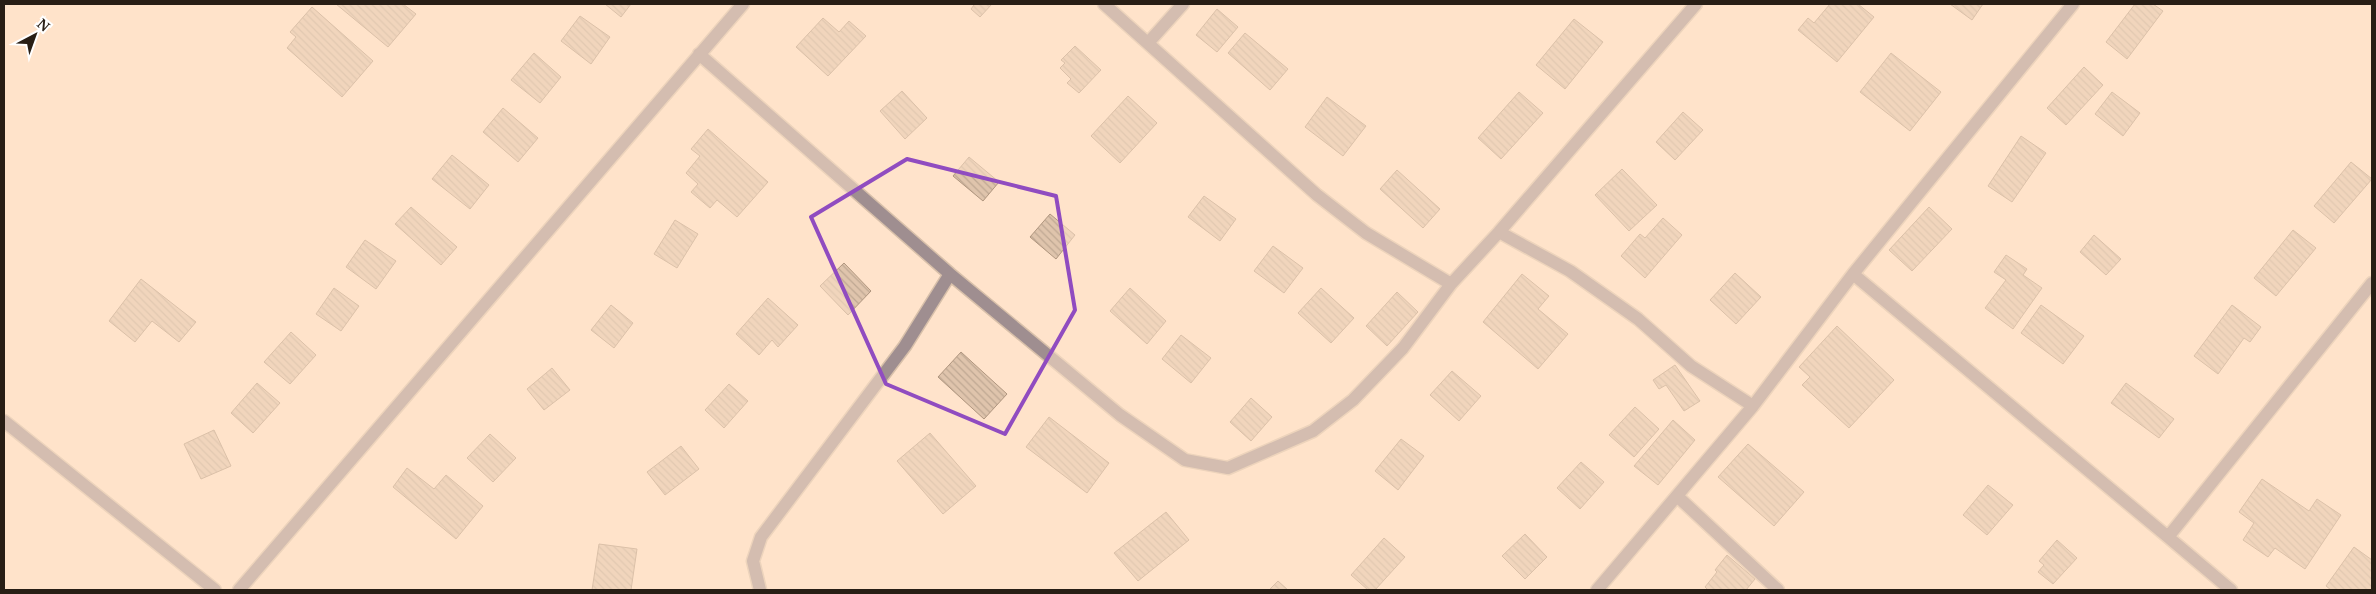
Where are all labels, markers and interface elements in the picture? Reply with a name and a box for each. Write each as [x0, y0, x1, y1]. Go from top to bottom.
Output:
north arrow [10, 10, 60, 60]
text: N [33, 14, 54, 36]

